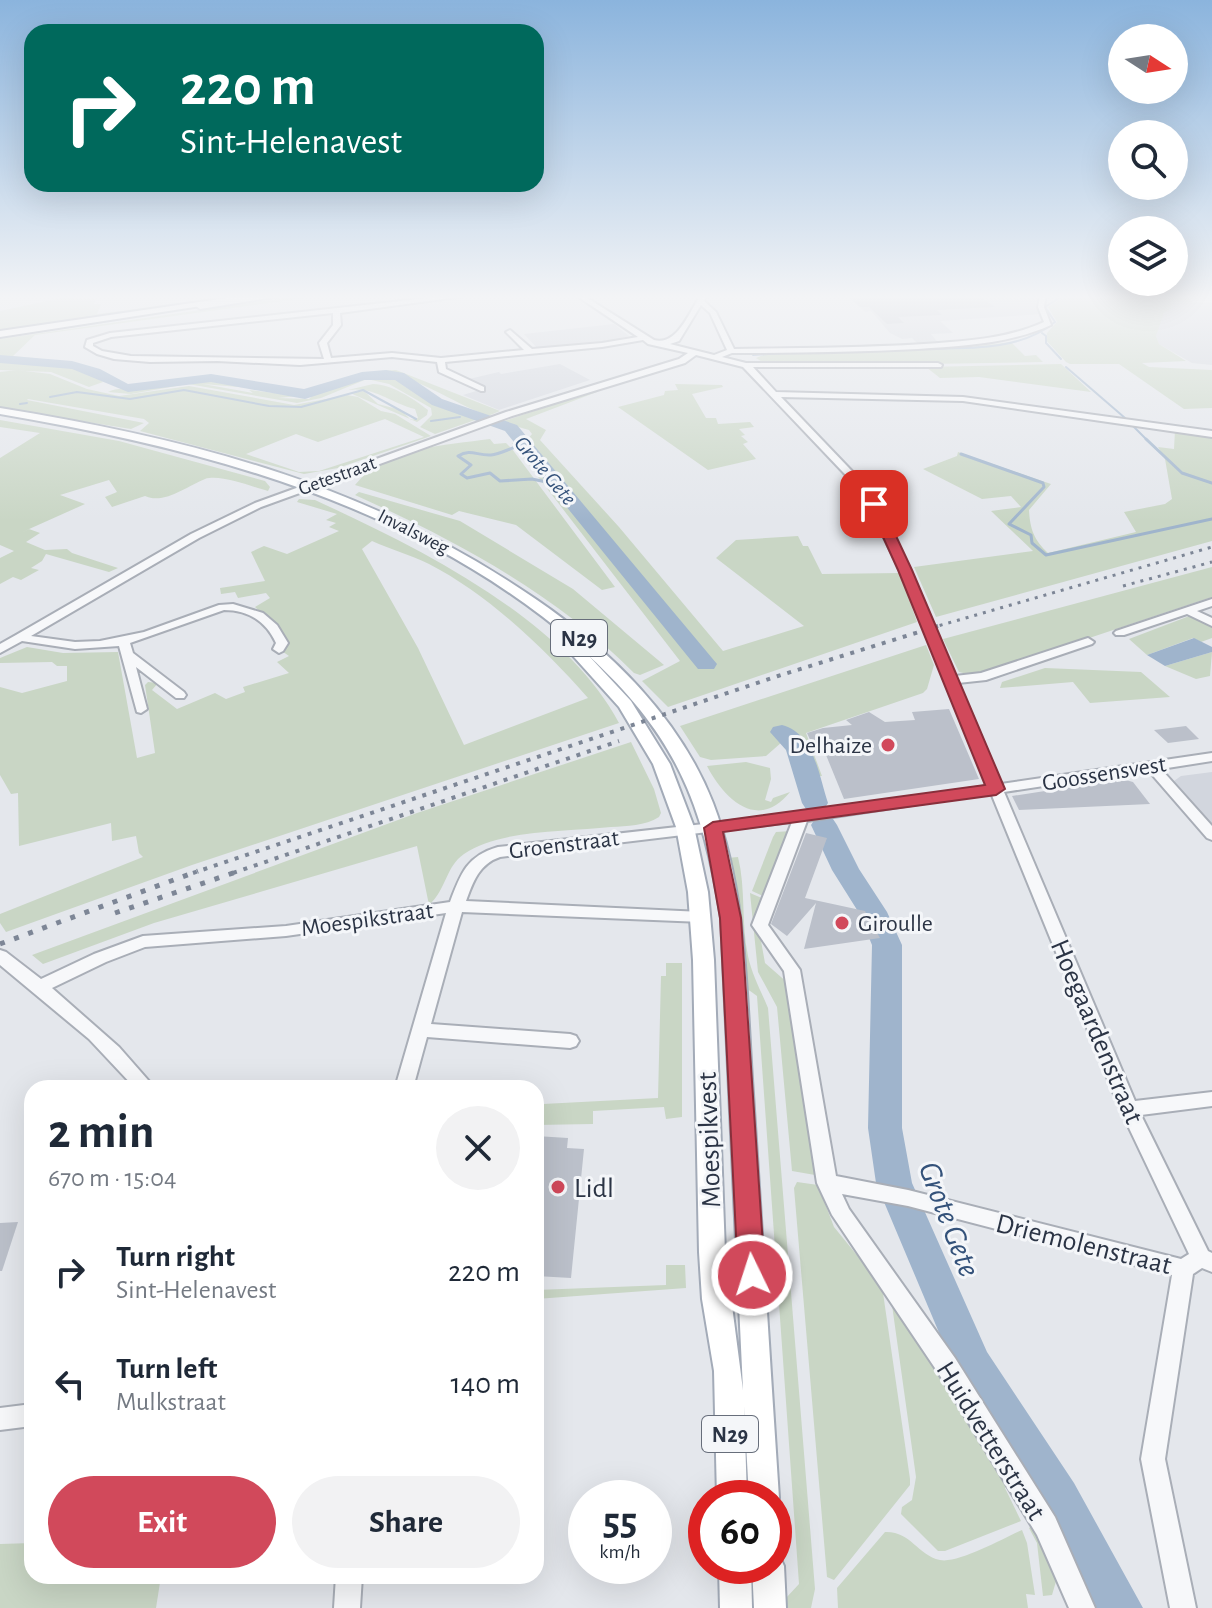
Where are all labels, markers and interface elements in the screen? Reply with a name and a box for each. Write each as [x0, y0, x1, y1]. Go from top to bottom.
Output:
north arrow [1108, 24, 1188, 104]
map controls [1108, 24, 1188, 296]
icon: right [48, 56, 152, 160]
text: 220 m [180, 59, 316, 115]
button: search [1108, 120, 1188, 200]
text: Sint-Helenavest [180, 124, 402, 160]
button: layers [1108, 216, 1188, 296]
water label: Grote Gete [510, 432, 580, 509]
street label: Getestraat [296, 452, 379, 499]
pin [840, 470, 908, 538]
icon: arrive [852, 482, 896, 526]
street label: Invalsweg [375, 506, 453, 558]
road number: N29 [551, 620, 607, 656]
place label: Delhaize [790, 734, 872, 758]
marker: Delhaize [879, 736, 897, 754]
street label: Goossensvest [1041, 752, 1168, 796]
street label: Groenstraat [508, 826, 621, 864]
street label: Moespikstraat [300, 899, 435, 941]
place label: Giroulle [858, 912, 933, 936]
marker: Giroulle [833, 914, 851, 932]
street label: Hoegaardenstraat [1045, 935, 1148, 1128]
street label: Moespikvest [694, 1071, 726, 1208]
button: close [436, 1106, 520, 1190]
text: 2 min [48, 1109, 155, 1157]
water label: Grote Gete [913, 1157, 986, 1281]
text: 670 m · 15:04 [48, 1165, 176, 1191]
place label: Lidl [574, 1175, 614, 1203]
marker: Lidl [549, 1178, 567, 1196]
street label: Driemolenstraat [993, 1210, 1174, 1280]
position arrow [710, 1233, 794, 1317]
text: Turn right [116, 1242, 235, 1272]
icon: right [48, 1250, 92, 1294]
text: 220 m [448, 1257, 520, 1287]
text: Sint-Helenavest [116, 1277, 276, 1303]
text: Turn left [116, 1354, 217, 1384]
street label: Huidvetterstraat [930, 1357, 1050, 1525]
icon: left [48, 1362, 92, 1406]
text: 140 m [450, 1369, 520, 1399]
text: Mulkstraat [116, 1389, 226, 1415]
road number: N29 [702, 1416, 758, 1452]
button: Exit [48, 1476, 276, 1568]
button: Share [292, 1476, 520, 1568]
speed limit sign: 60 [688, 1480, 792, 1584]
text: 55 [603, 1502, 637, 1542]
text: km/h [599, 1542, 641, 1562]

